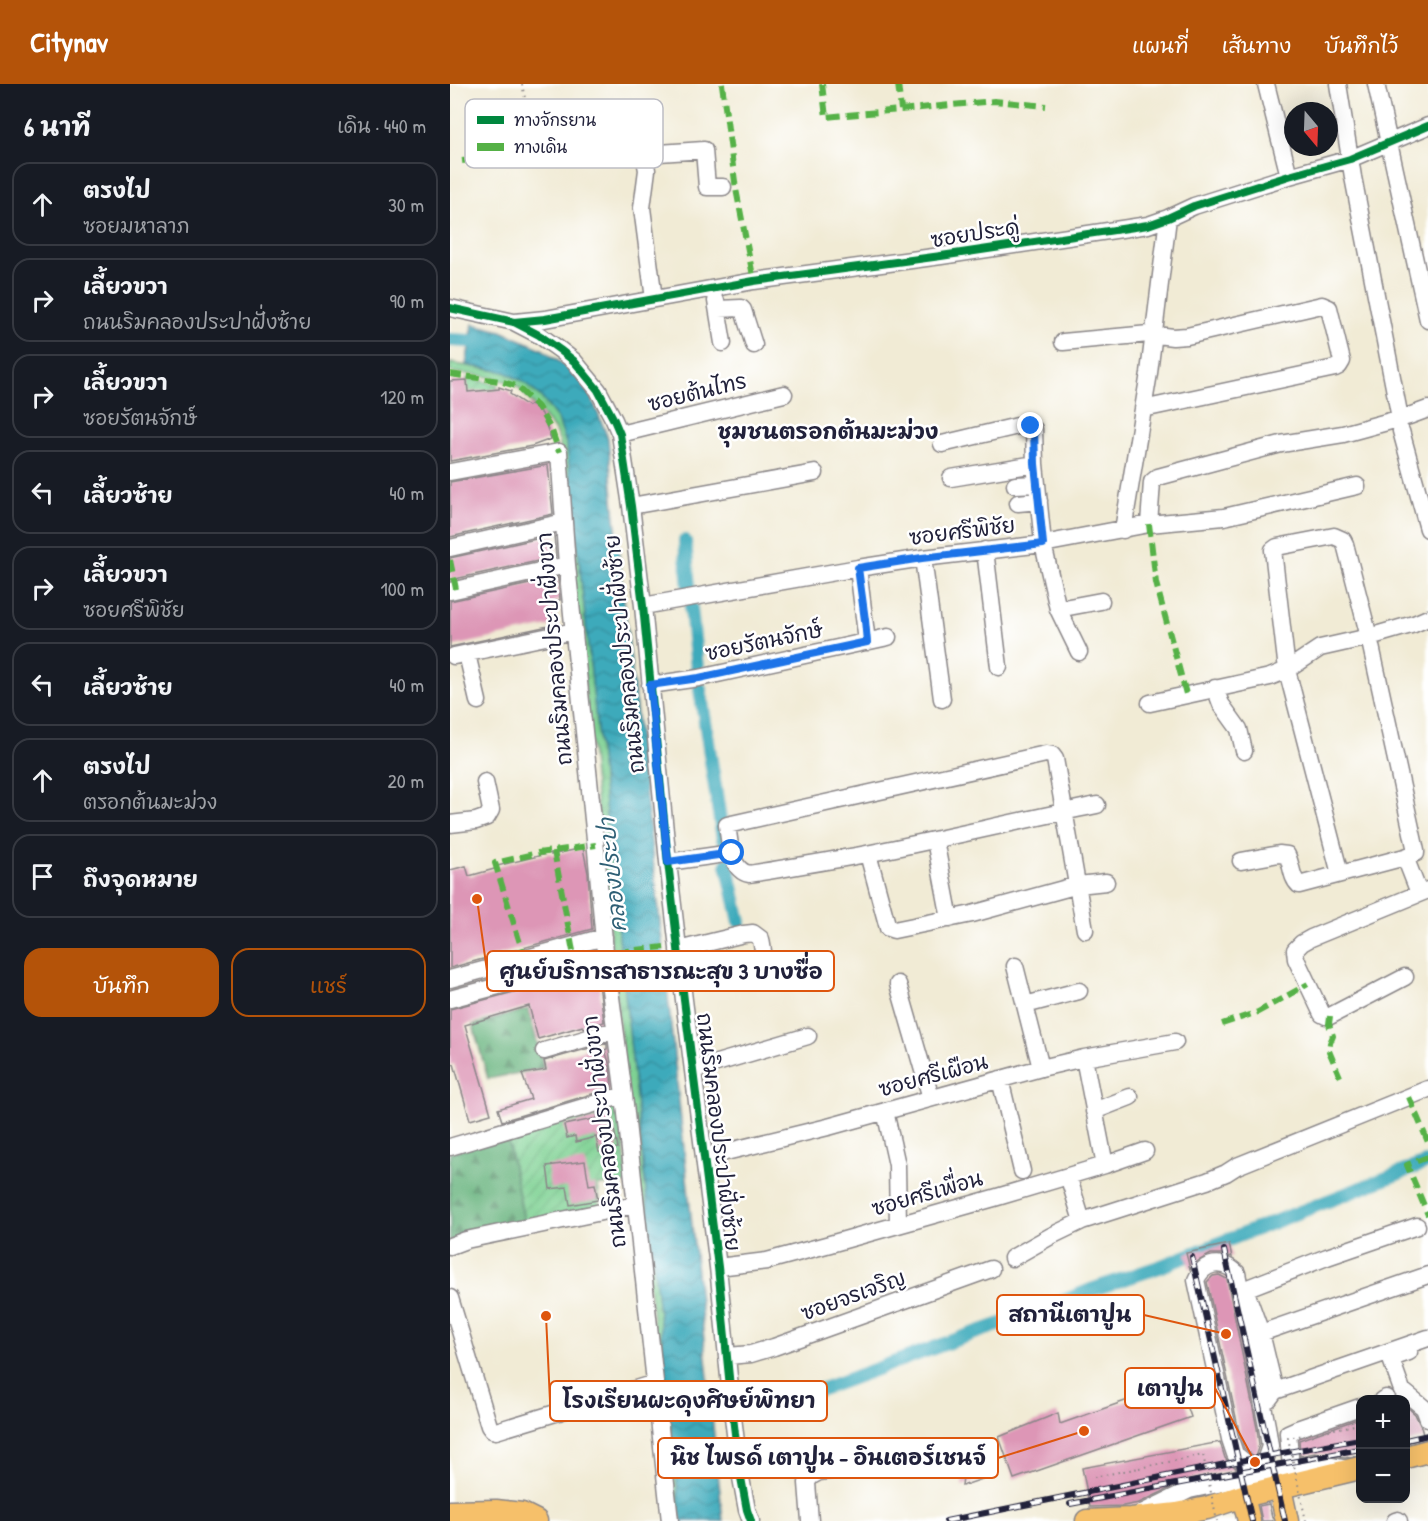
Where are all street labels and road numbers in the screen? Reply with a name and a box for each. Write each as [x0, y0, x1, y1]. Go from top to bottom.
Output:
street label: ซอยประดู่ [929, 212, 1022, 256]
street label: ซอยต้นไทร [645, 366, 749, 418]
street label: ซอยศรีพิชัย [907, 510, 1017, 552]
street label: ถนนริมคลองประปาฝั่งขวา [527, 531, 579, 767]
street label: ถนนริมคลองประปาฝั่งซ้าย [595, 533, 651, 775]
street label: ซอยรัตนจักษ์ [702, 614, 826, 668]
street label: ถนนริมคลองประปาฝั่งซ้าย [690, 1011, 750, 1253]
street label: ถนนริมคลองประปาฝั่งขวา [573, 1014, 633, 1250]
street label: ซอยศรีเผือน [875, 1047, 991, 1103]
street label: ซอยศรีเพื่อน [867, 1160, 986, 1223]
street label: ซอยจรเจริญ [797, 1263, 909, 1327]

